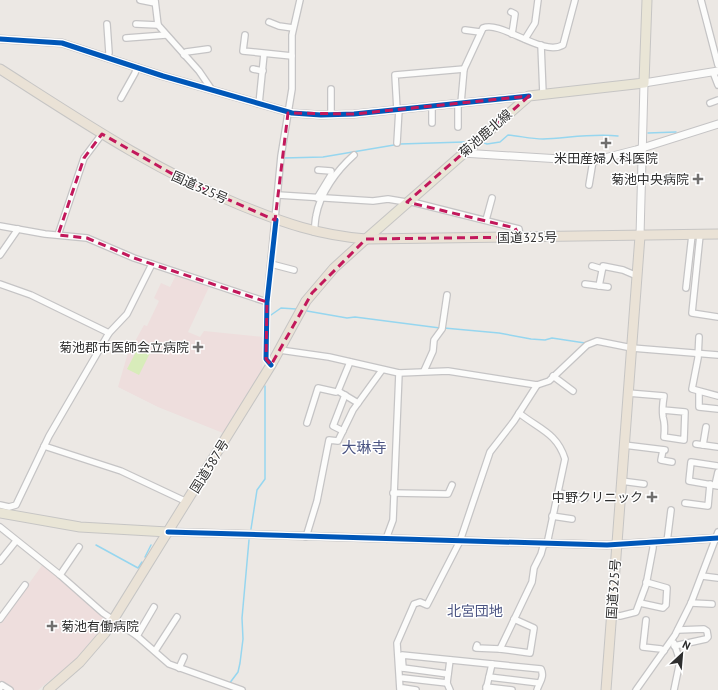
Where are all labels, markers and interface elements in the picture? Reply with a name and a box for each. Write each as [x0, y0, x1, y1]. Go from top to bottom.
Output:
street label: 菊池鹿北線 [455, 106, 515, 161]
marker: 米田産婦人科医院 [600, 137, 612, 149]
place label: 米田産婦人科医院 [554, 150, 658, 167]
street label: 国道325号 [169, 167, 231, 207]
place label: 菊池中央病院 [611, 171, 689, 188]
marker: 菊池中央病院 [692, 173, 704, 185]
street label: 国道325号 [497, 228, 557, 247]
place label: 菊池郡市医師会立病院 [59, 339, 189, 356]
marker: 菊池郡市医師会立病院 [192, 341, 204, 353]
street label: 国道387号 [186, 436, 233, 496]
district label: 大琳寺 [341, 438, 387, 457]
place label: 中野クリニック [552, 489, 643, 506]
marker: 中野クリニック [646, 491, 658, 503]
street label: 国道325号 [603, 558, 624, 620]
district label: 北宮団地 [447, 602, 503, 620]
place label: 菊池有働病院 [61, 618, 139, 635]
marker: 菊池有働病院 [46, 620, 58, 632]
north arrow [662, 634, 702, 674]
text: N [680, 637, 693, 653]

